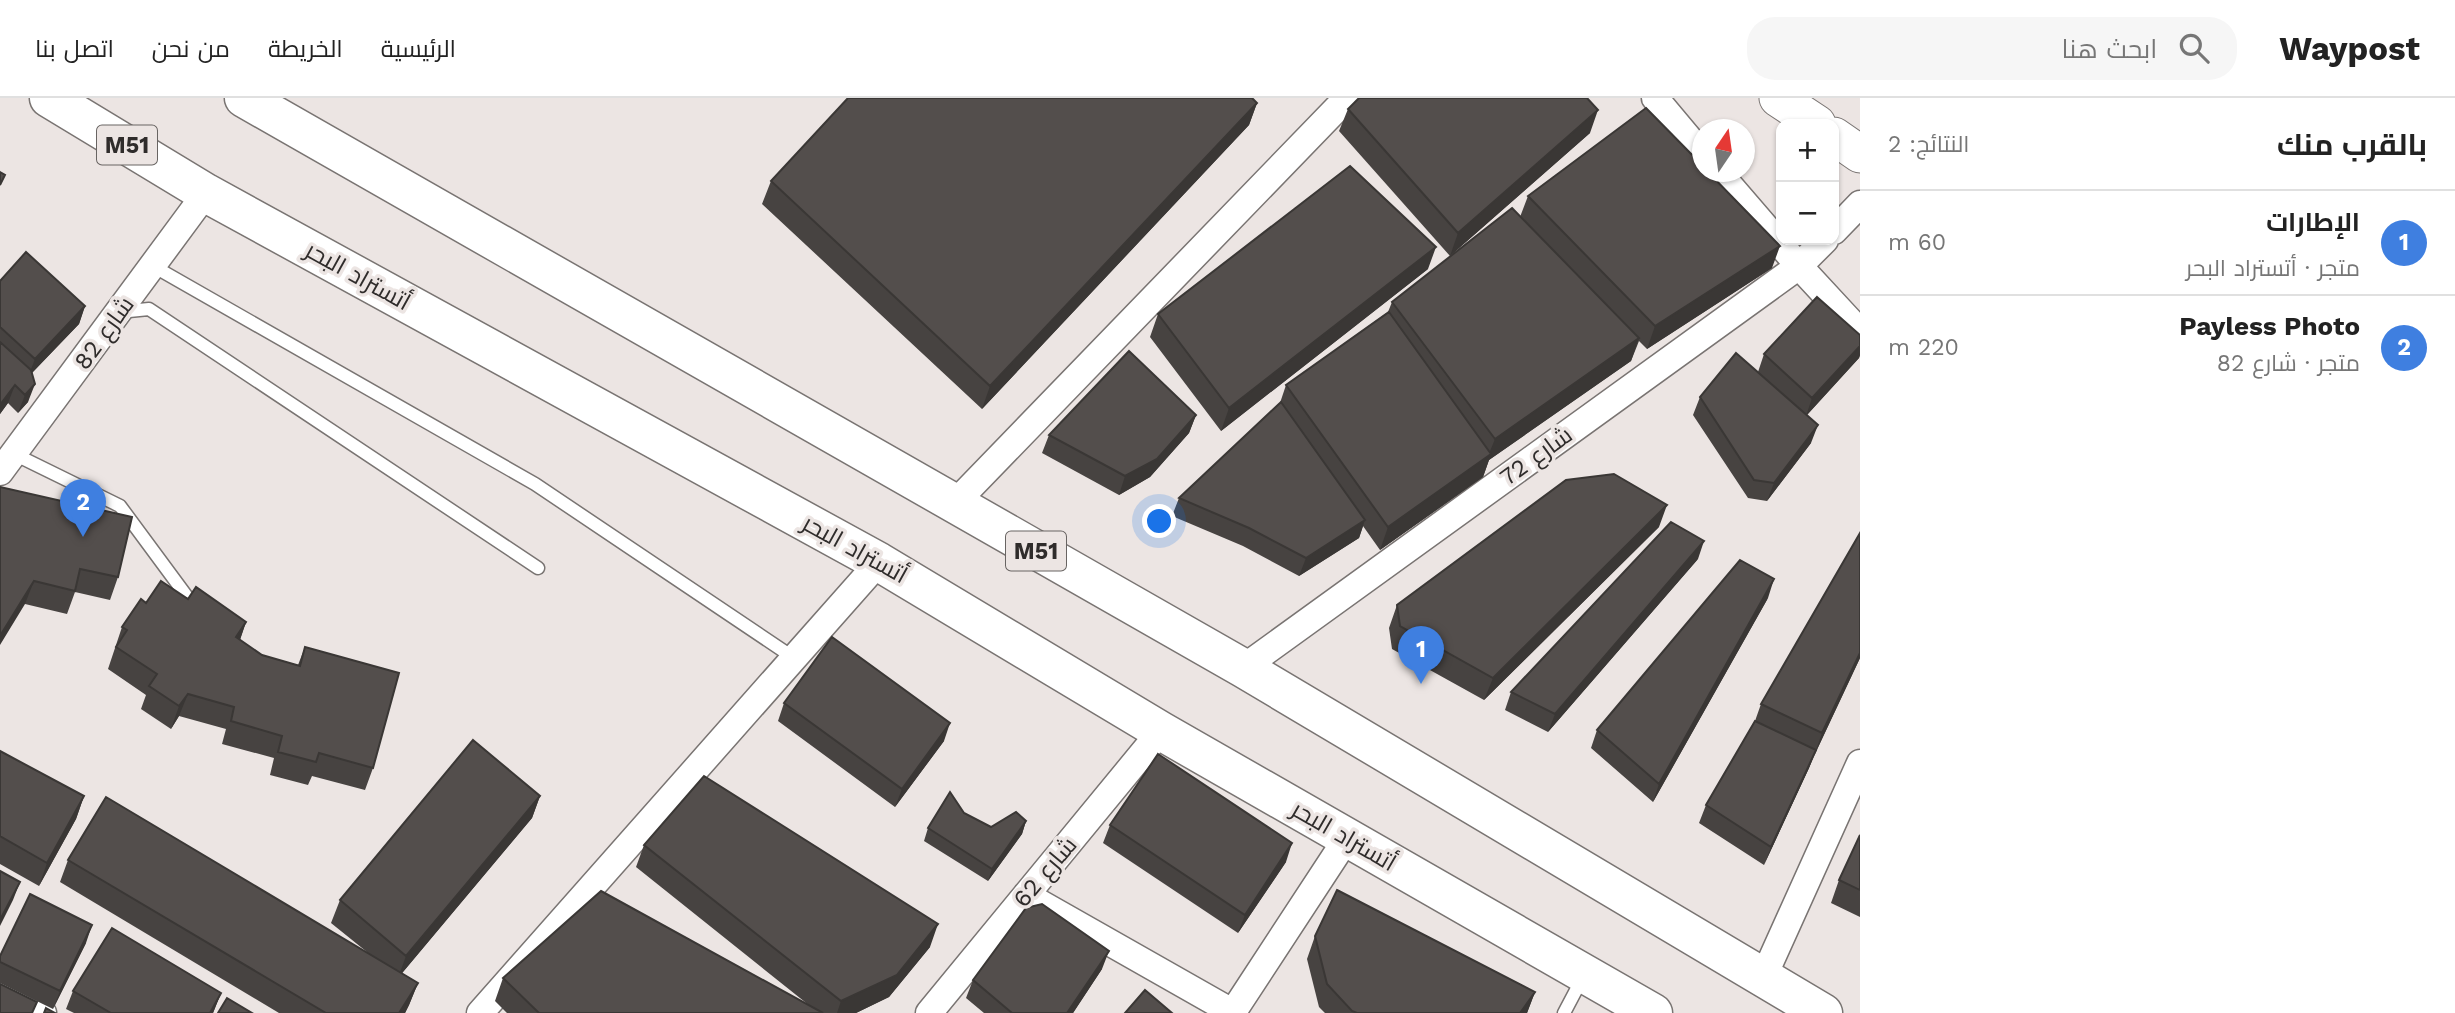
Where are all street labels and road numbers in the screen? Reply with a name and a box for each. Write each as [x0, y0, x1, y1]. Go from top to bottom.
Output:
road number: M51 [97, 126, 157, 164]
street label: أتستراد البحر [299, 233, 416, 316]
street label: شارع 82 [68, 291, 141, 376]
street label: شارع 72 [1495, 421, 1579, 493]
street label: أتستراد البحر [796, 506, 913, 589]
road number: M51 [1006, 531, 1066, 570]
street label: أتستراد البحر [1285, 792, 1402, 877]
street label: شارع 62 [1008, 831, 1084, 914]

